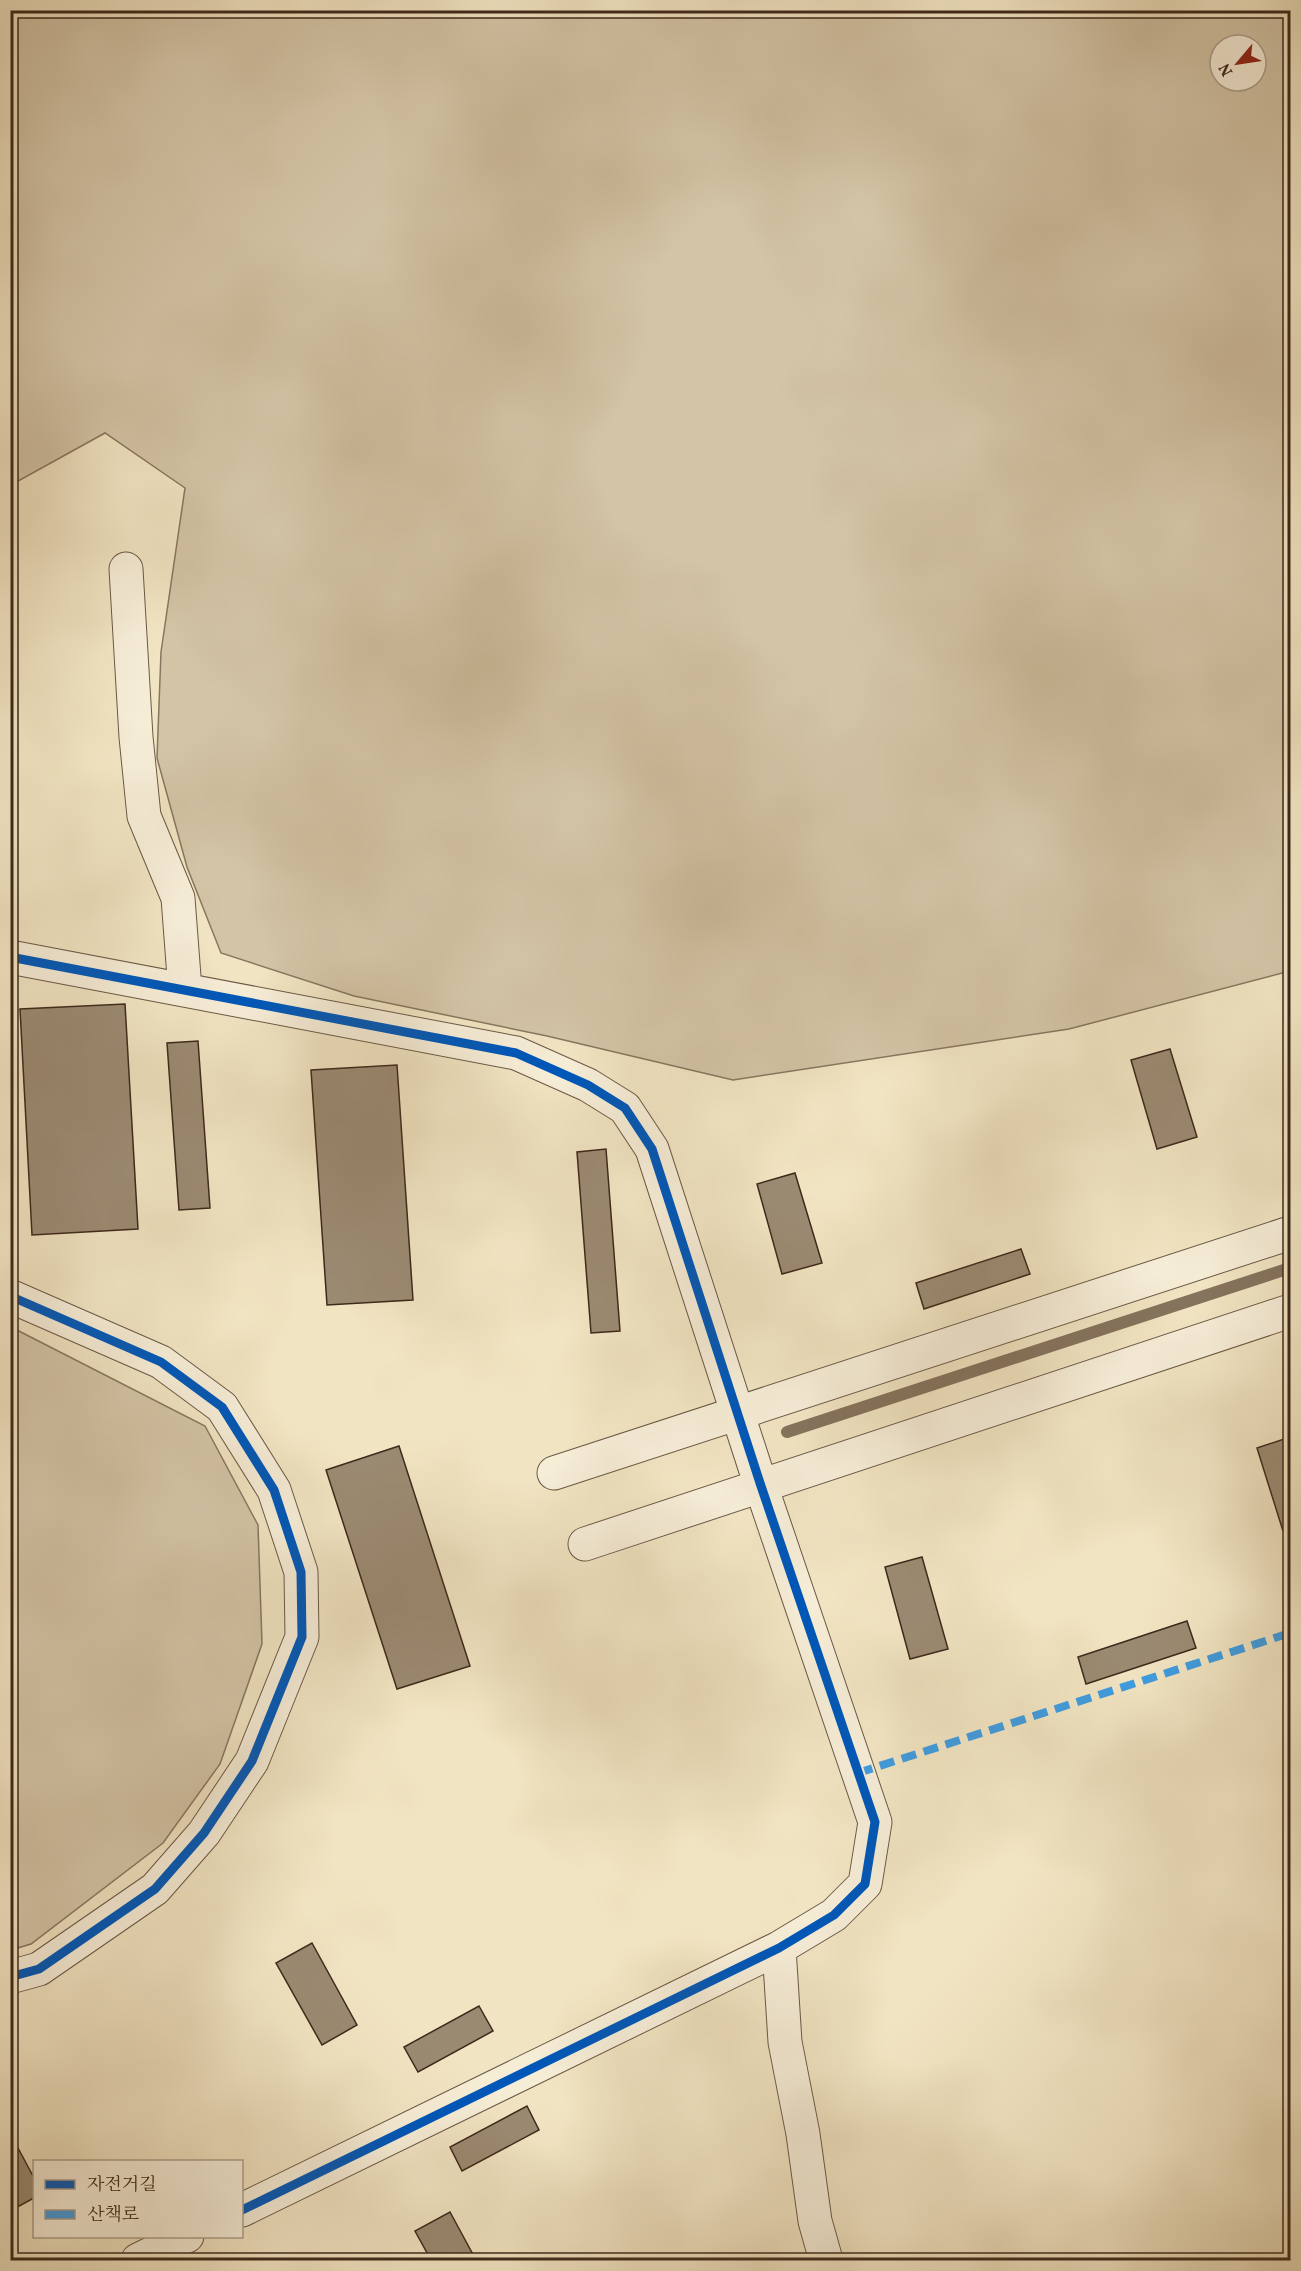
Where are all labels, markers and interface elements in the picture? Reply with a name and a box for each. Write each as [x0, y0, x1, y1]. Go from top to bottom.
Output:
north arrow [1208, 33, 1268, 93]
text: N [1214, 59, 1239, 80]
legend [33, 2160, 243, 2238]
text: 자전거길 [87, 2173, 157, 2198]
text: 산책로 [87, 2203, 139, 2228]

